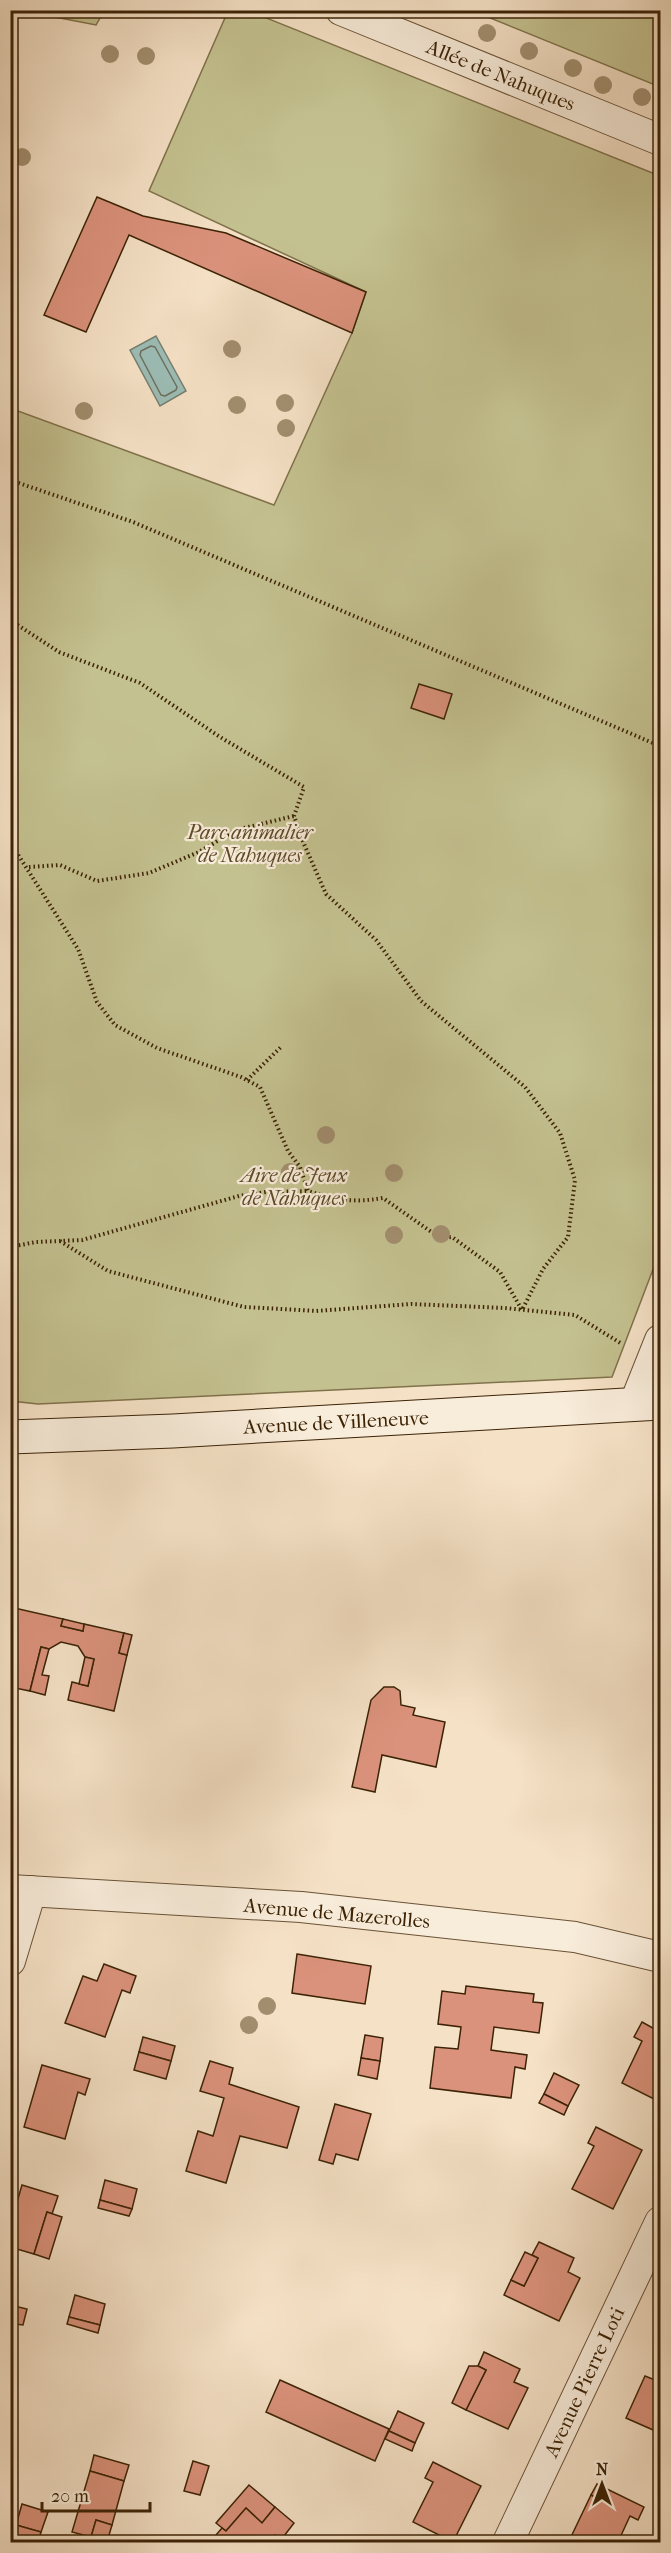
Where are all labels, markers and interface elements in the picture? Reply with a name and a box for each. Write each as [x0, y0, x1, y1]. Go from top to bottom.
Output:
street label: Allée de Nahuques [422, 35, 578, 116]
park label: Parc animalier de Nahuques [186, 821, 315, 867]
park label: Aire de Jeux de Nahuques [238, 1164, 348, 1210]
street label: Avenue de Villeneuve [242, 1406, 429, 1439]
street label: Avenue de Mazerolles [242, 1894, 431, 1933]
street label: Avenue Pierre Loti [539, 2303, 629, 2462]
north arrow [572, 2454, 632, 2514]
text: N [596, 2460, 609, 2479]
scale bar [42, 2475, 150, 2513]
text: 20 m [51, 2486, 89, 2507]

